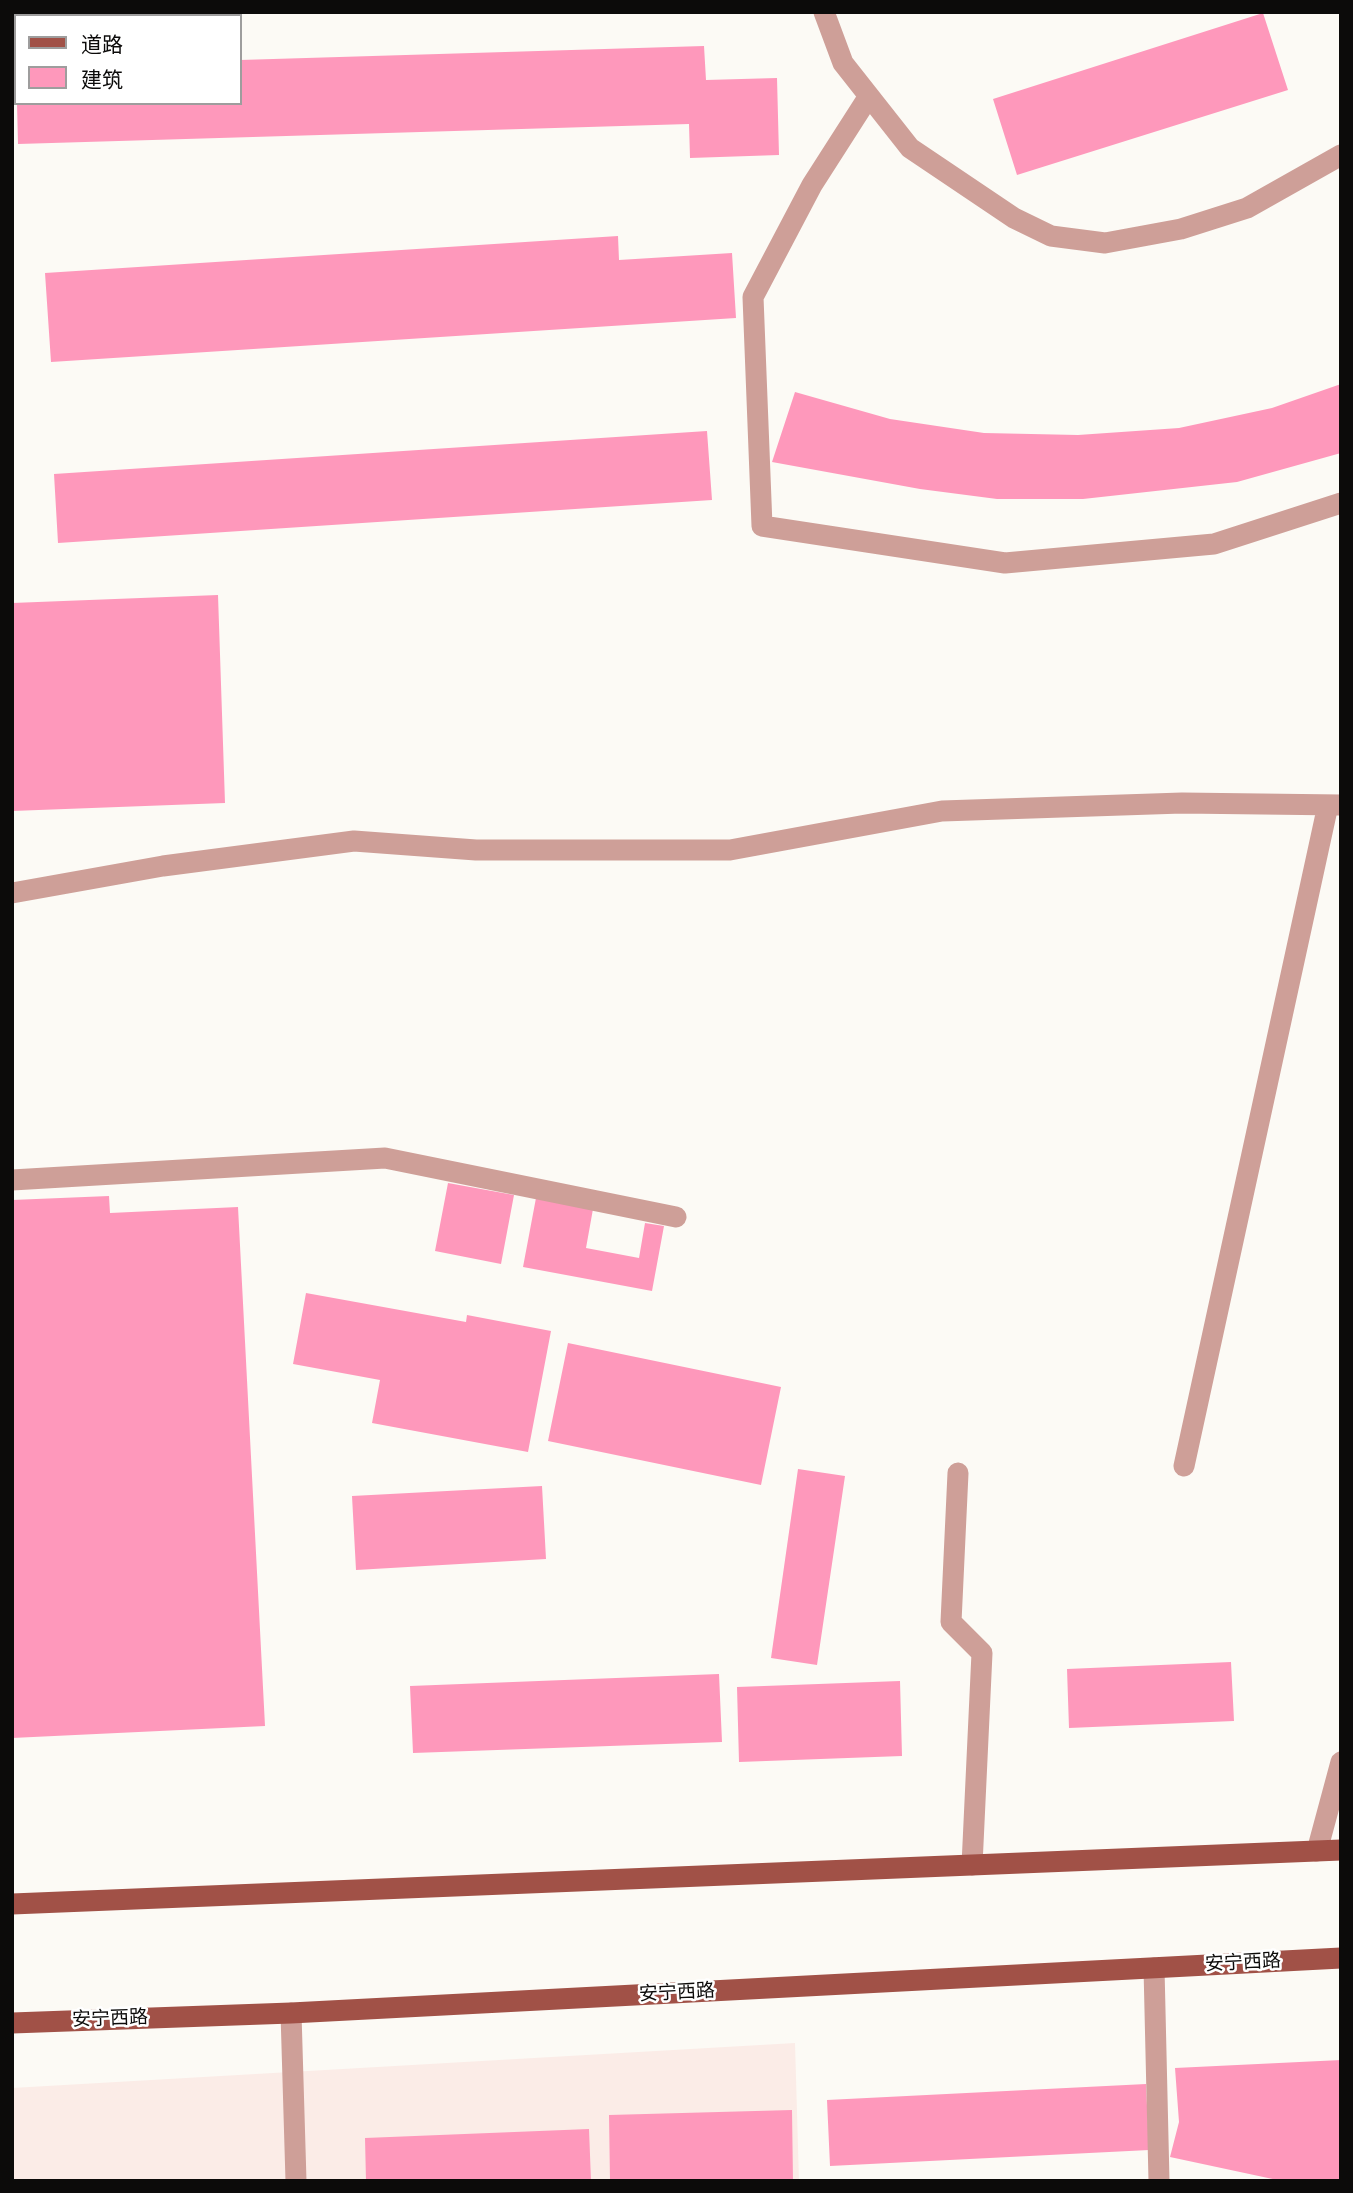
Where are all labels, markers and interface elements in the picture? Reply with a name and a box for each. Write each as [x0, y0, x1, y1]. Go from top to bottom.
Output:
legend [14, 14, 242, 105]
text: 道路 [81, 33, 123, 56]
text: 建筑 [81, 68, 123, 91]
street label: 安宁西路 [1204, 1950, 1282, 1976]
street label: 安宁西路 [638, 1980, 716, 2006]
street label: 安宁西路 [72, 2006, 148, 2032]

